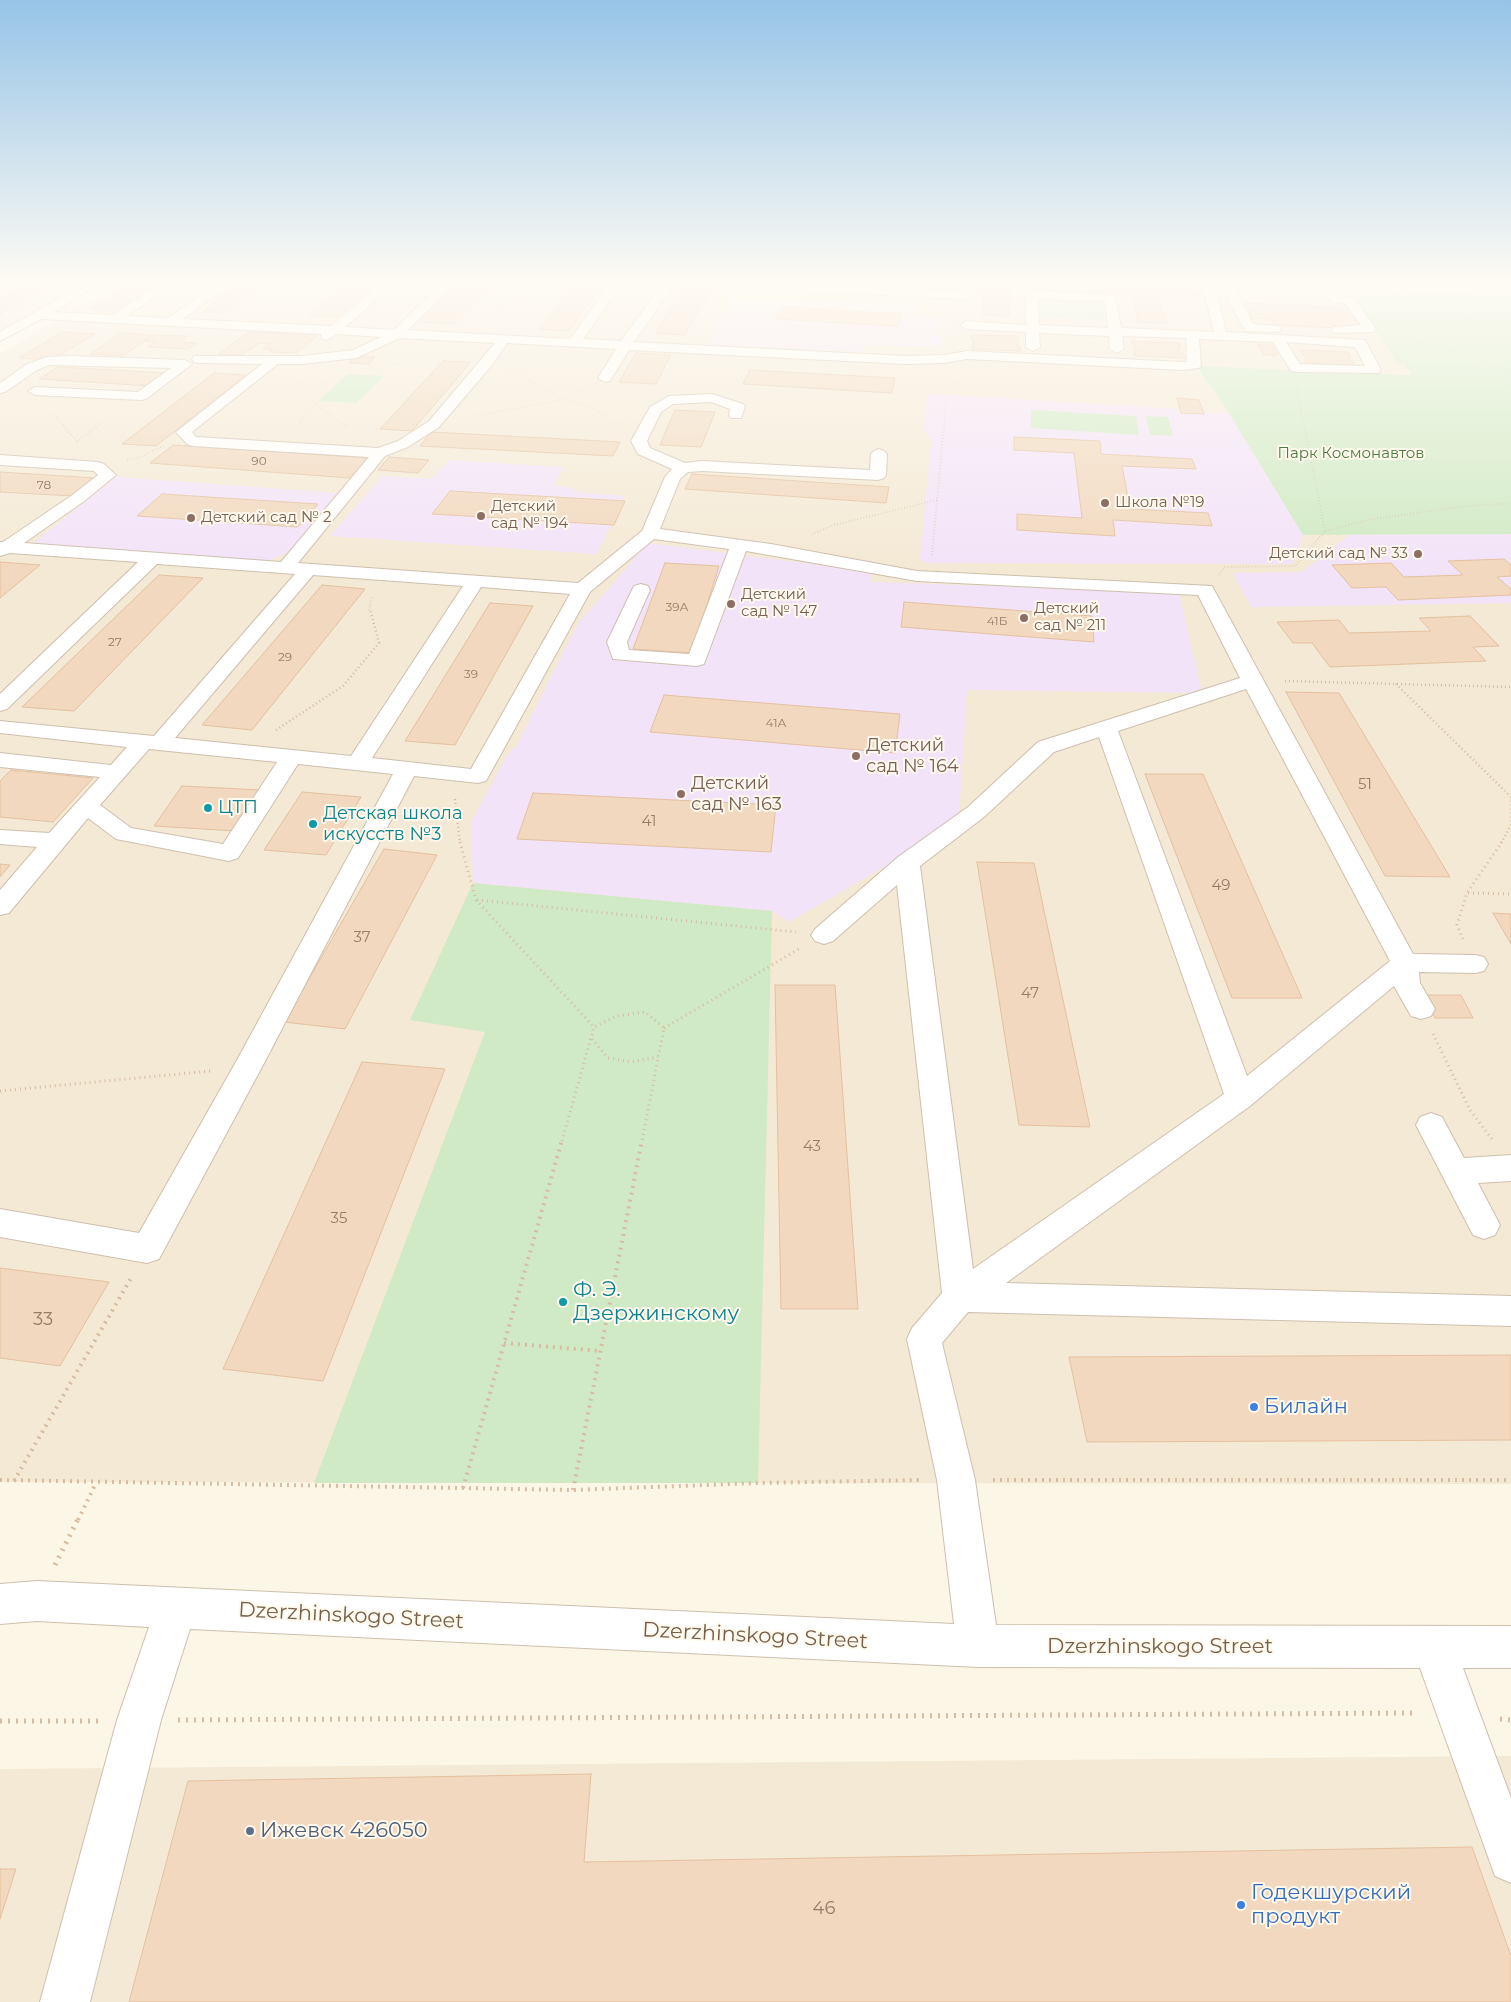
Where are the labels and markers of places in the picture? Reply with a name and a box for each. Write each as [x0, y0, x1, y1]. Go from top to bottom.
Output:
place label: Школа №19 [1115, 494, 1204, 512]
marker: Школа №19 [1099, 497, 1111, 509]
place label: Детский сад № 194 [491, 498, 568, 533]
place label: Детский сад № 2 [201, 509, 331, 527]
marker: Детский сад № 194 [475, 510, 487, 522]
marker: Детский сад № 2 [185, 512, 197, 524]
place label: Детский сад № 33 [1269, 545, 1408, 563]
marker: Детский сад № 33 [1412, 548, 1424, 560]
place label: Детский сад № 147 [741, 586, 817, 621]
marker: Детский сад № 147 [725, 598, 737, 610]
place label: Детский сад № 211 [1034, 600, 1106, 635]
marker: Детский сад № 211 [1018, 612, 1030, 624]
place label: Детский сад № 164 [866, 735, 959, 778]
marker: Детский сад № 164 [850, 750, 862, 762]
place label: Детский сад № 163 [691, 773, 782, 816]
marker: Детский сад № 163 [675, 788, 687, 800]
place label: ЦТП [218, 797, 258, 819]
marker: ЦТП [202, 802, 214, 814]
place label: Детская школа искусств №3 [323, 803, 462, 846]
marker: Детская школа искусств №3 [307, 818, 319, 830]
place label: Ф. Э. Дзержинскому [573, 1277, 739, 1327]
marker: Ф. Э. Дзержинскому [557, 1296, 569, 1308]
place label: Билайн [1264, 1394, 1348, 1420]
marker: Билайн [1248, 1401, 1260, 1413]
place label: Ижевск 426050 [260, 1818, 428, 1844]
marker: Ижевск 426050 [244, 1825, 256, 1837]
place label: Годекшурский продукт [1251, 1880, 1411, 1930]
marker: Годекшурский продукт [1235, 1899, 1247, 1911]

